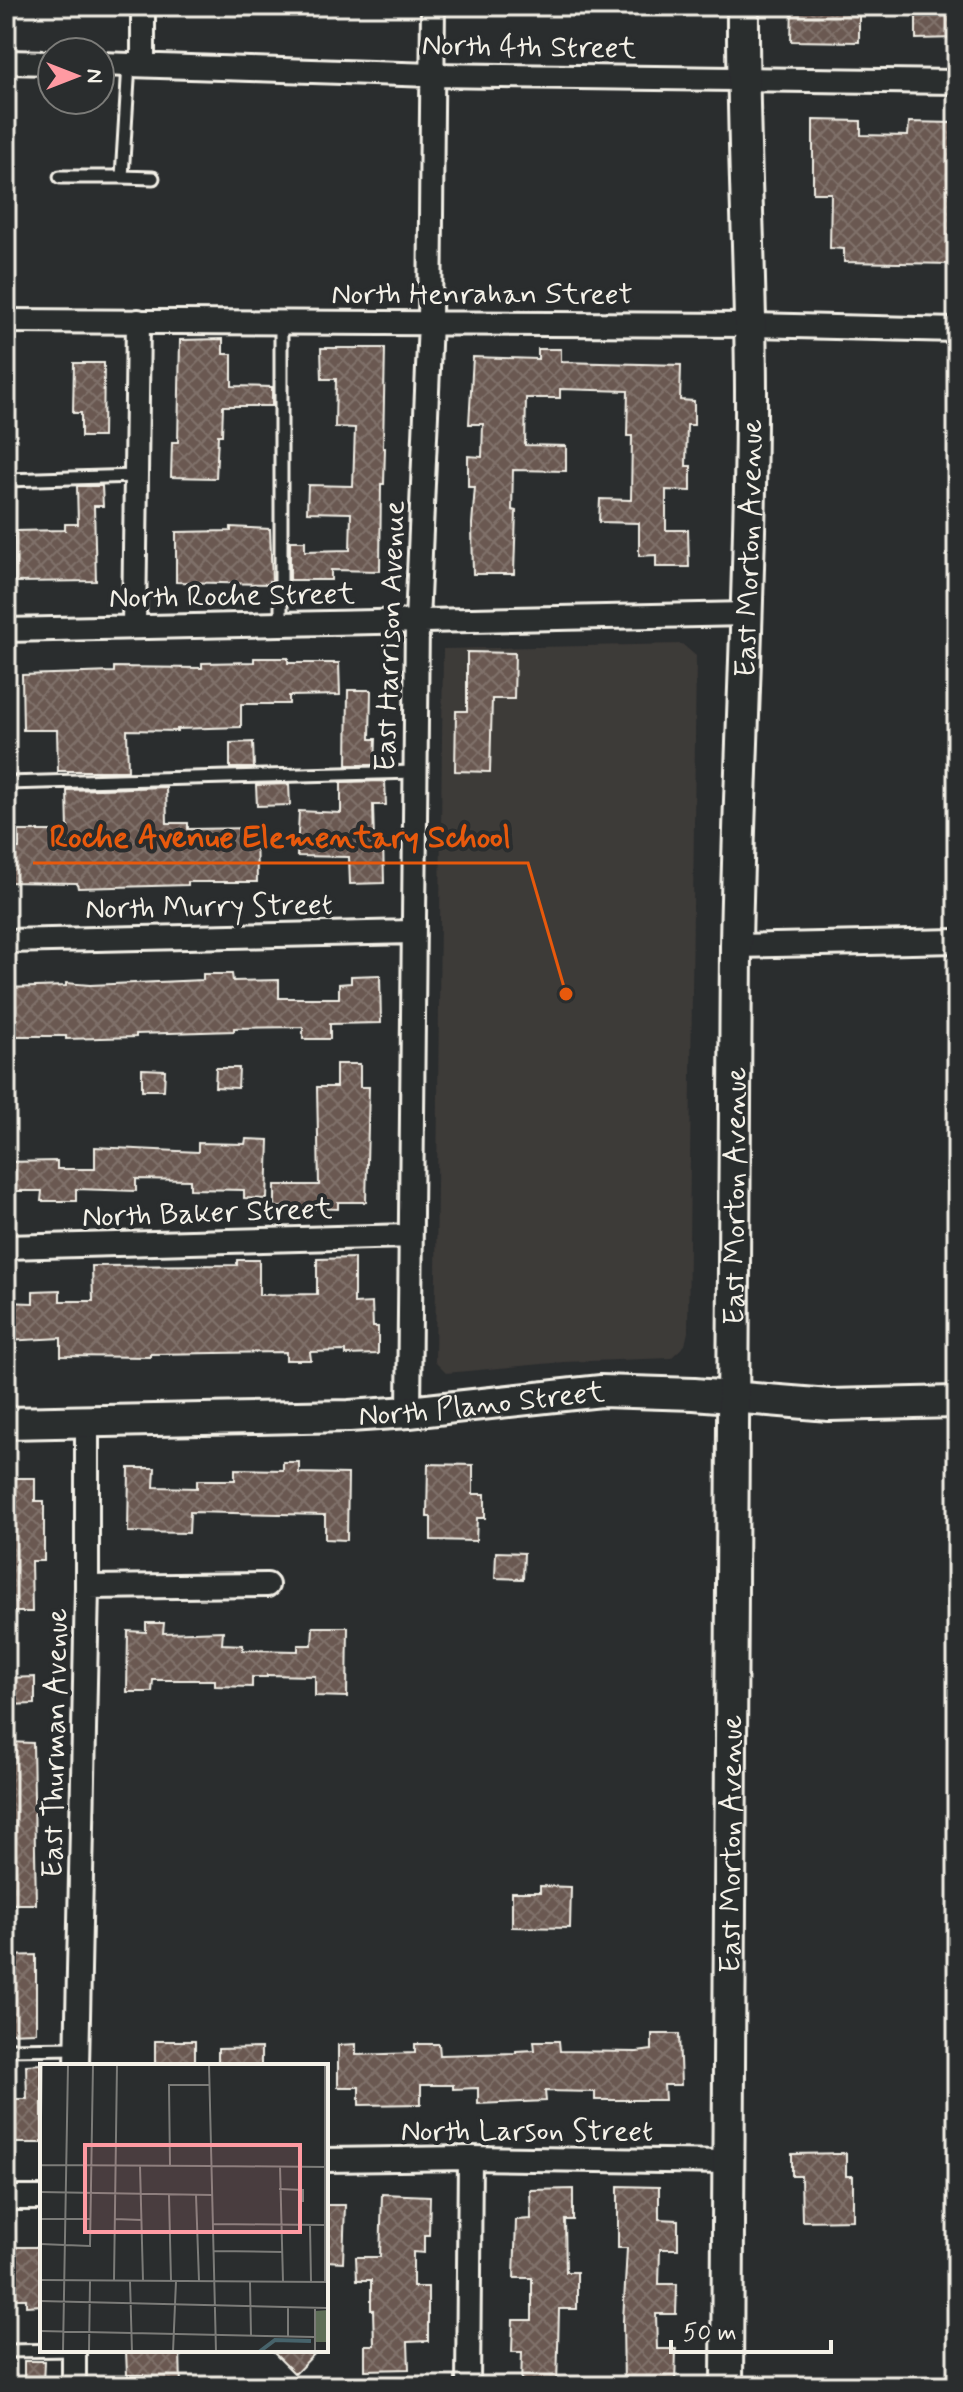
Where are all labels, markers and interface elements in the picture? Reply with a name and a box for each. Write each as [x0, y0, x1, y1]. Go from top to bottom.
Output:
street label: North 4th Street [421, 26, 637, 69]
north arrow [36, 36, 116, 116]
text: N [80, 69, 108, 83]
street label: North Henrahan Street [331, 275, 633, 314]
street label: East Morton Avenue [726, 419, 772, 678]
street label: East Harrison Avenue [366, 500, 415, 772]
street label: North Roche Street [109, 575, 356, 618]
callout: Roche Avenue Elementary School [33, 807, 528, 863]
text: Roche Avenue Elementary School [49, 817, 511, 859]
street label: North Murry Street [85, 886, 333, 929]
street label: East Morton Avenue [716, 1067, 756, 1325]
street label: North Baker Street [81, 1190, 333, 1237]
street label: North Plano Street [357, 1373, 607, 1436]
street label: East Thurman Avenue [34, 1608, 77, 1878]
street label: East Morton Avenue [712, 1715, 752, 1973]
inset map [40, 2064, 328, 2352]
street label: North Larson Street [401, 2112, 653, 2151]
scale bar [671, 2304, 831, 2354]
text: 50 m [683, 2318, 737, 2349]

